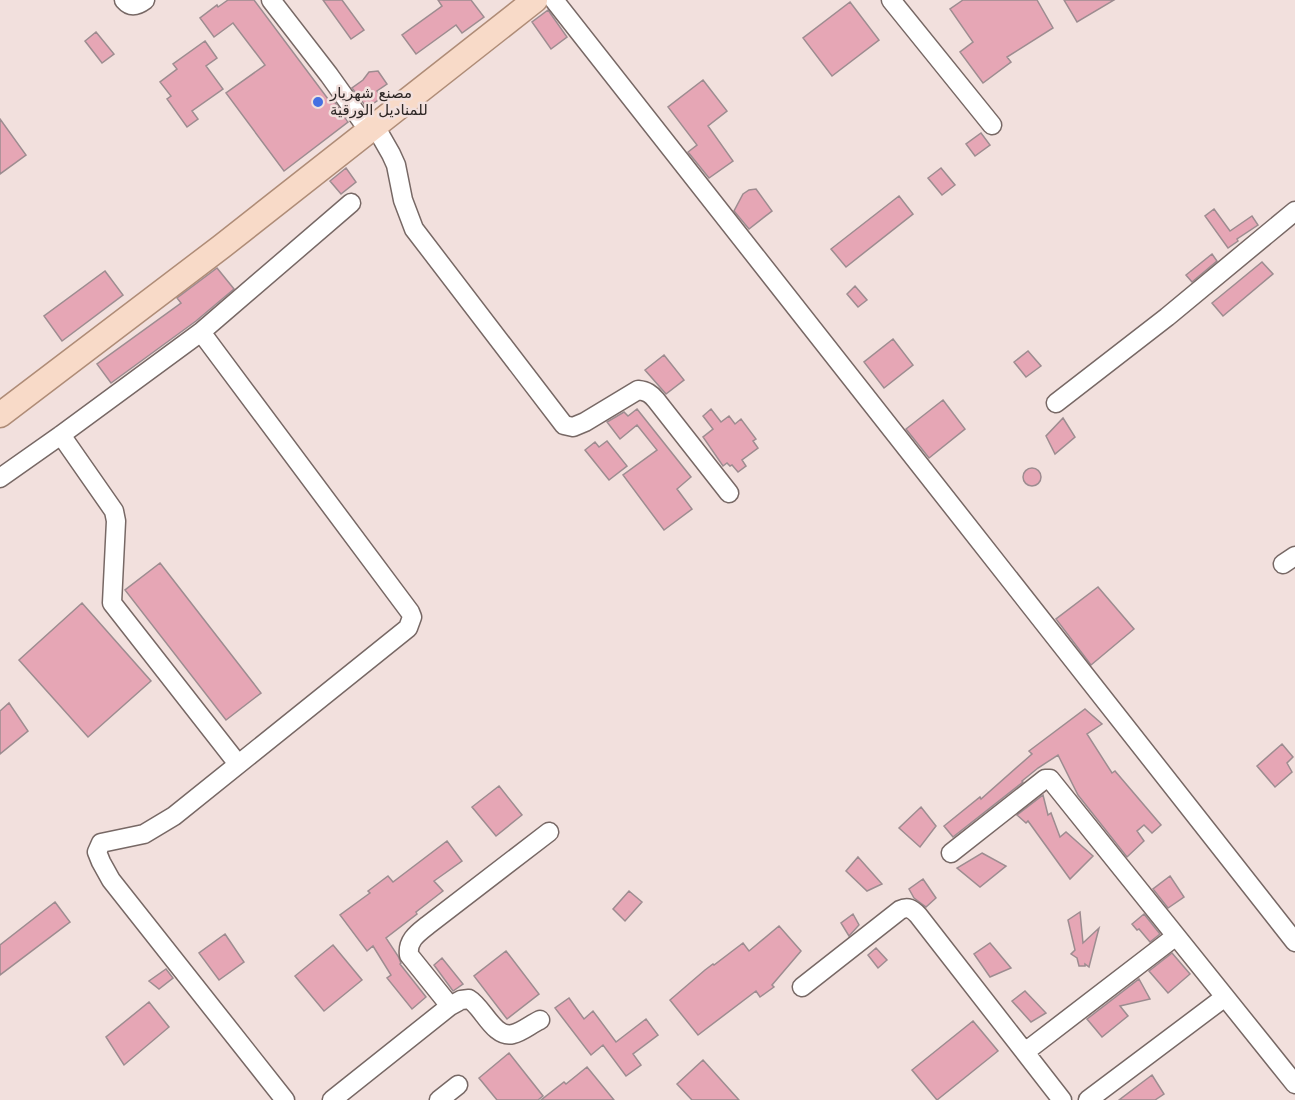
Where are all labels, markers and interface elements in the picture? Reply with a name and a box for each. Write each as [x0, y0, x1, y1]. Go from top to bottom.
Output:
place label: مصنع شهريار للمناديل الورقية [329, 84, 428, 119]
marker: مصنع شهريار للمناديل الورقية [311, 95, 325, 109]

